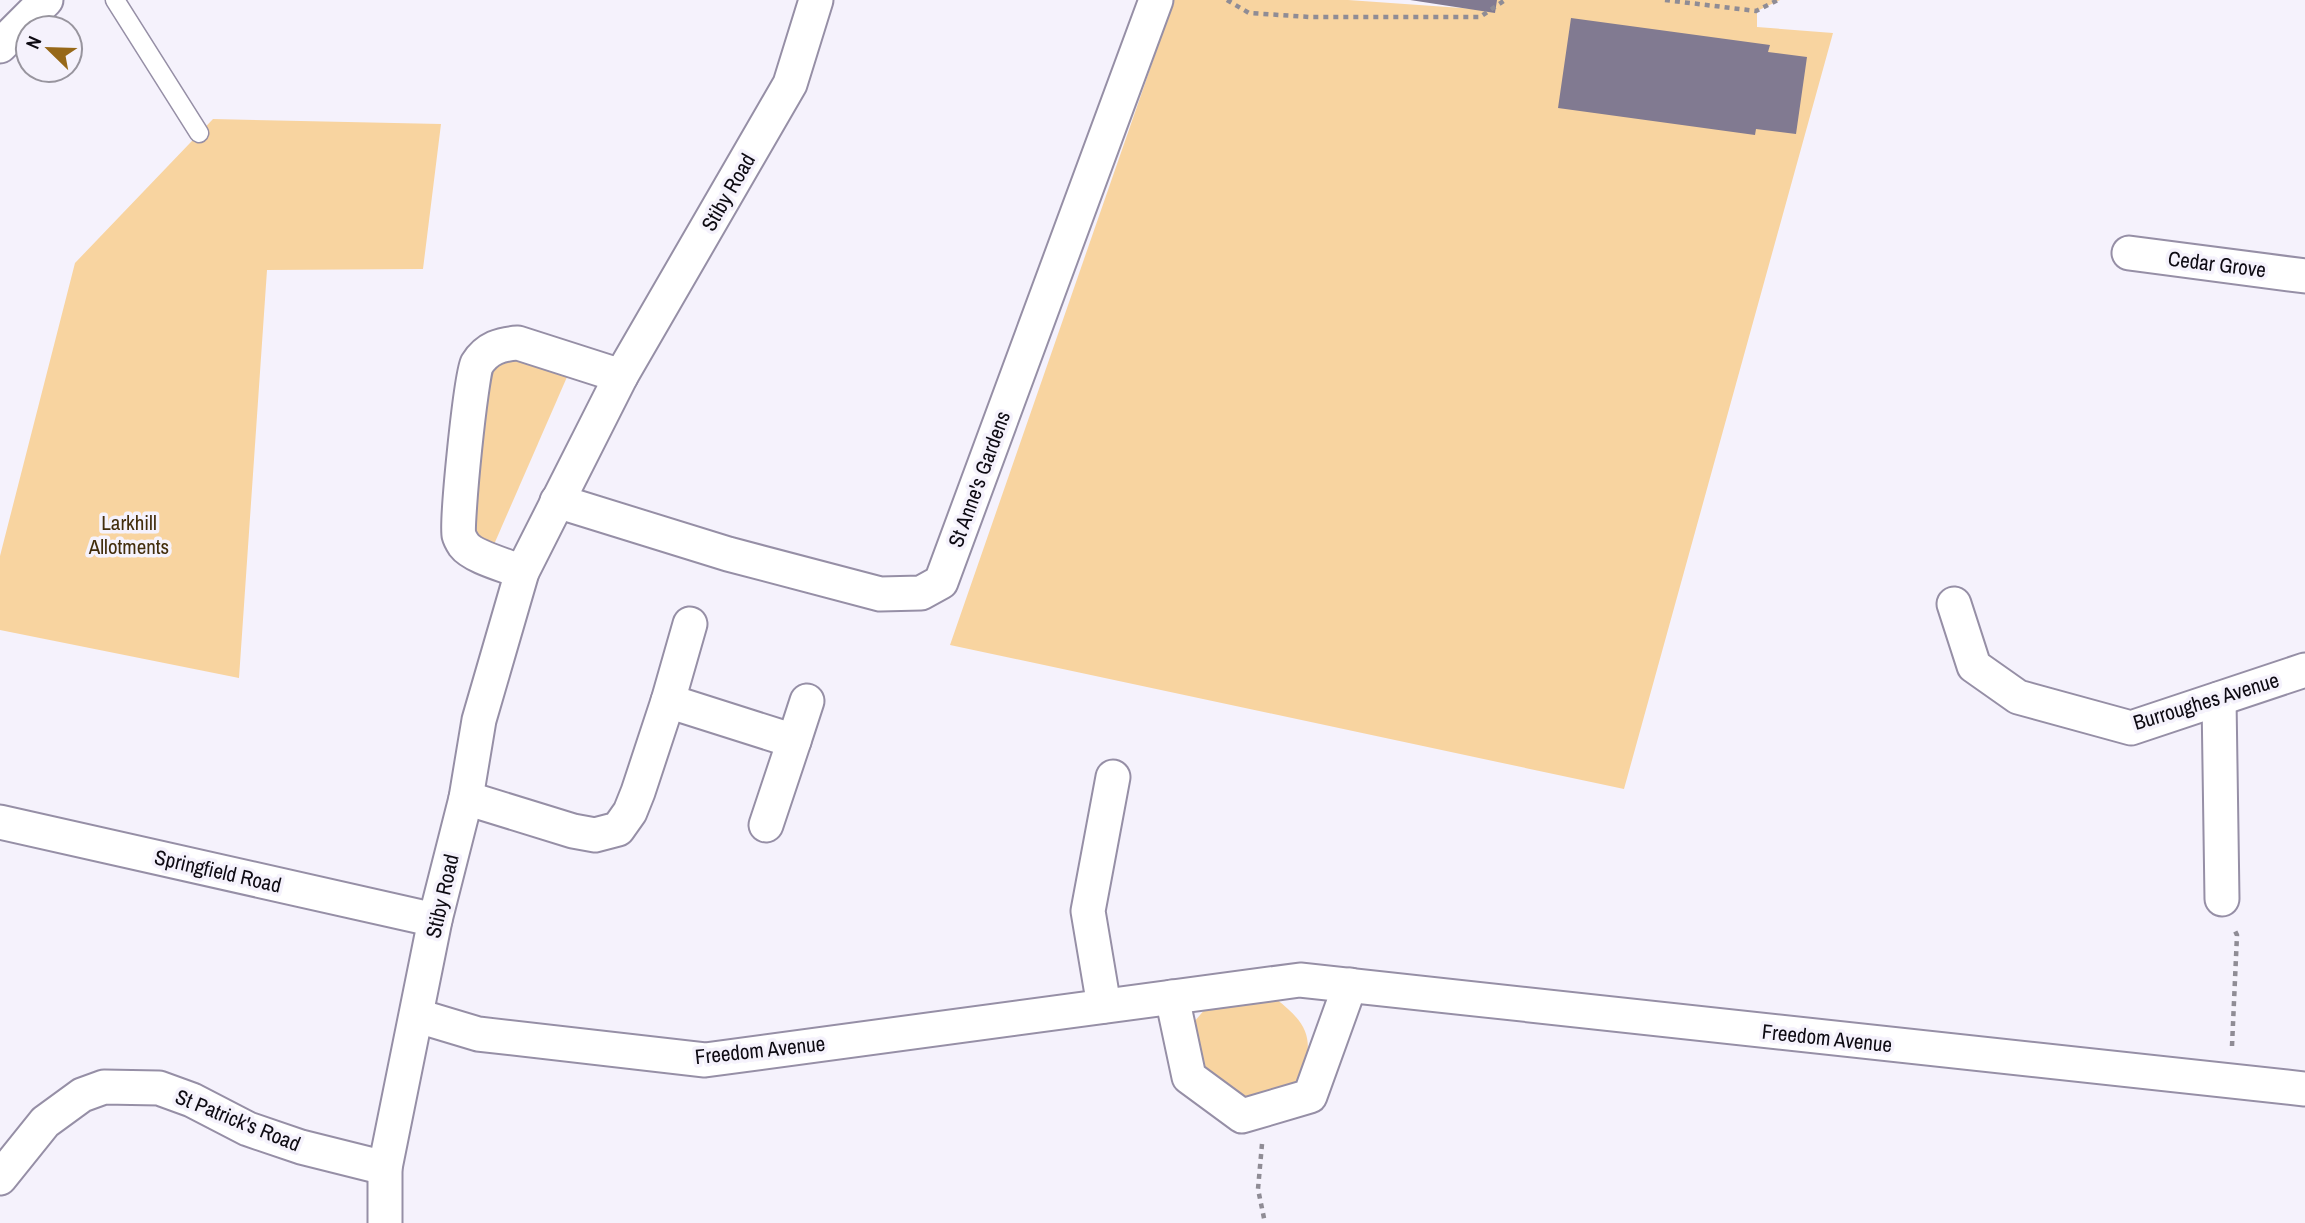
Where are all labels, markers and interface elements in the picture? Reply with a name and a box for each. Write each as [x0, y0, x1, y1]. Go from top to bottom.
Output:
north arrow [14, 14, 84, 84]
text: N [19, 32, 48, 53]
street label: Stiby Road [694, 148, 762, 236]
street label: Cedar Grove [2166, 244, 2268, 284]
street label: St Anne's Gardens [941, 407, 1017, 551]
park label: Larkhill Allotments [88, 508, 169, 561]
street label: Burroughes Avenue [2130, 665, 2282, 737]
street label: Springfield Road [152, 842, 284, 900]
street label: Stiby Road [418, 851, 466, 941]
street label: Freedom Avenue [1760, 1017, 1894, 1059]
street label: Freedom Avenue [693, 1029, 827, 1071]
street label: St Patrick's Road [171, 1082, 305, 1158]

